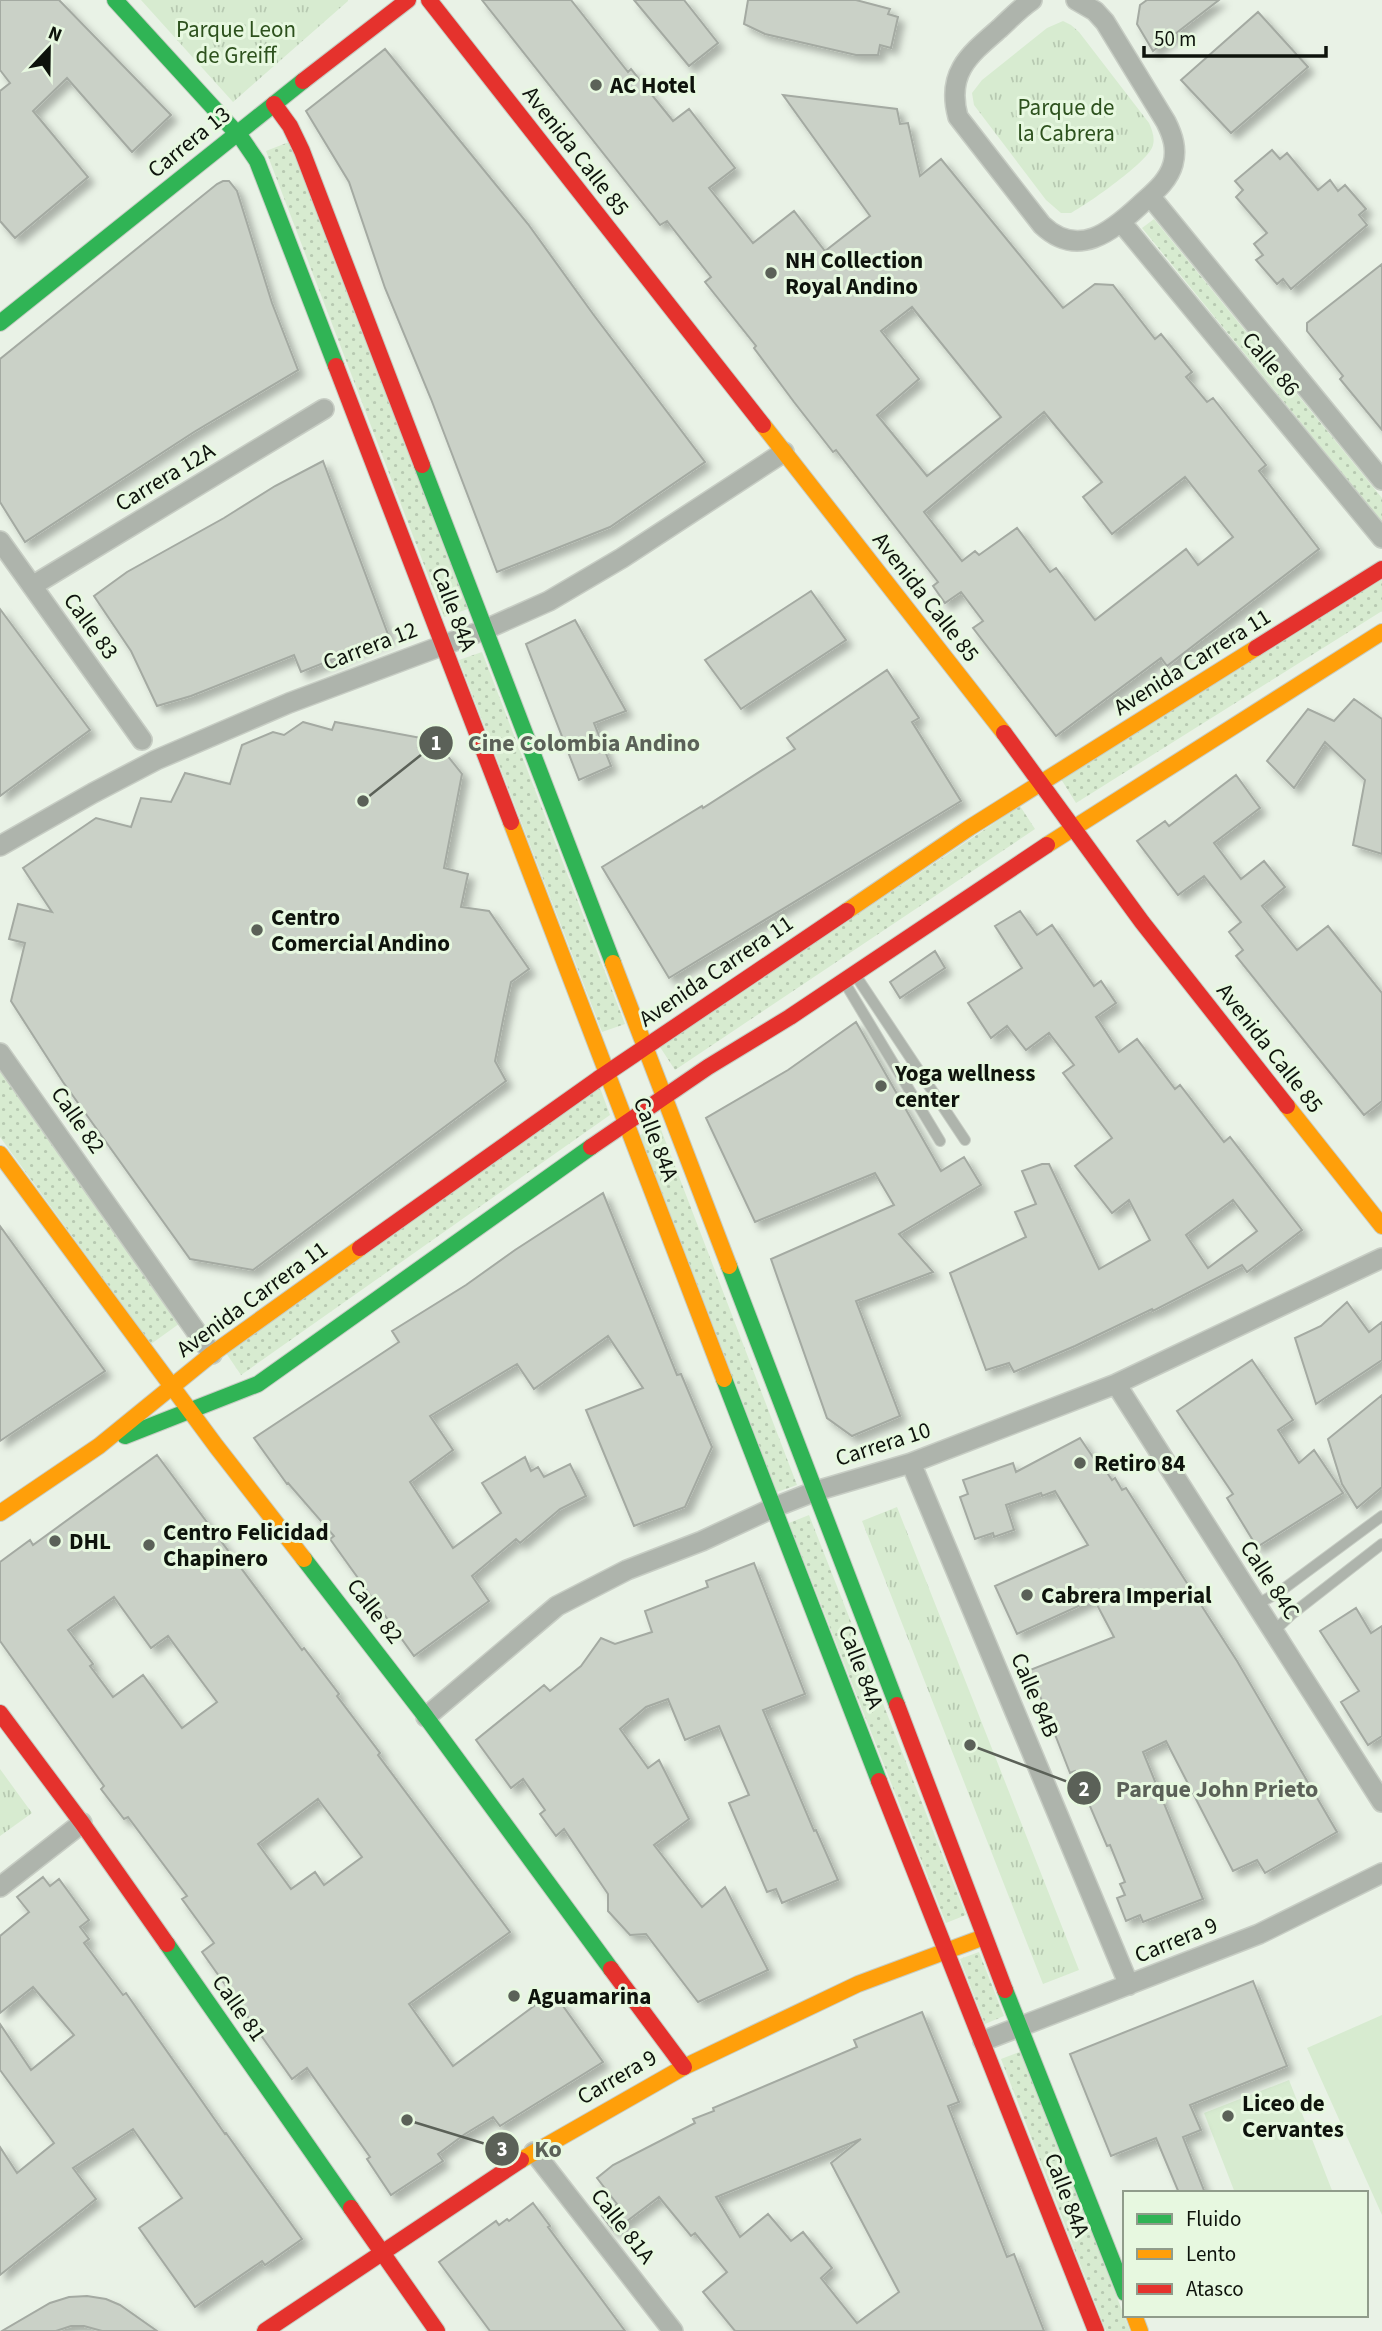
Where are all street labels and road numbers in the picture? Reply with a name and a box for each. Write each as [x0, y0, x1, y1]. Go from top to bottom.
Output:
street label: Avenida Calle 85 [515, 79, 637, 223]
street label: Carrera 13 [140, 98, 238, 186]
street label: Calle 86 [1234, 325, 1308, 403]
street label: Carrera 12A [109, 434, 221, 520]
street label: Avenida Calle 85 [865, 525, 987, 669]
street label: Calle 84A [423, 562, 485, 656]
street label: Calle 83 [56, 586, 126, 666]
street label: Avenida Carrera 11 [1107, 600, 1277, 724]
street label: Carrera 12 [318, 613, 422, 679]
street label: Avenida Carrera 11 [632, 907, 800, 1035]
street label: Avenida Calle 85 [1209, 976, 1331, 1120]
street label: Calle 82 [43, 1080, 113, 1160]
street label: Calle 84A [625, 1092, 687, 1186]
street label: Avenida Carrera 11 [170, 1233, 334, 1365]
street label: Carrera 10 [831, 1413, 935, 1475]
street label: Calle 84C [1232, 1534, 1308, 1626]
street label: Calle 82 [339, 1571, 411, 1651]
street label: Calle 84A [830, 1620, 892, 1714]
street label: Calle 84B [1002, 1648, 1068, 1742]
street label: Carrera 9 [1130, 1908, 1222, 1972]
street label: Calle 81 [204, 1968, 274, 2048]
street label: Carrera 9 [571, 2041, 663, 2113]
street label: Calle 84A [1036, 2148, 1098, 2242]
street label: Calle 81A [583, 2181, 663, 2271]

